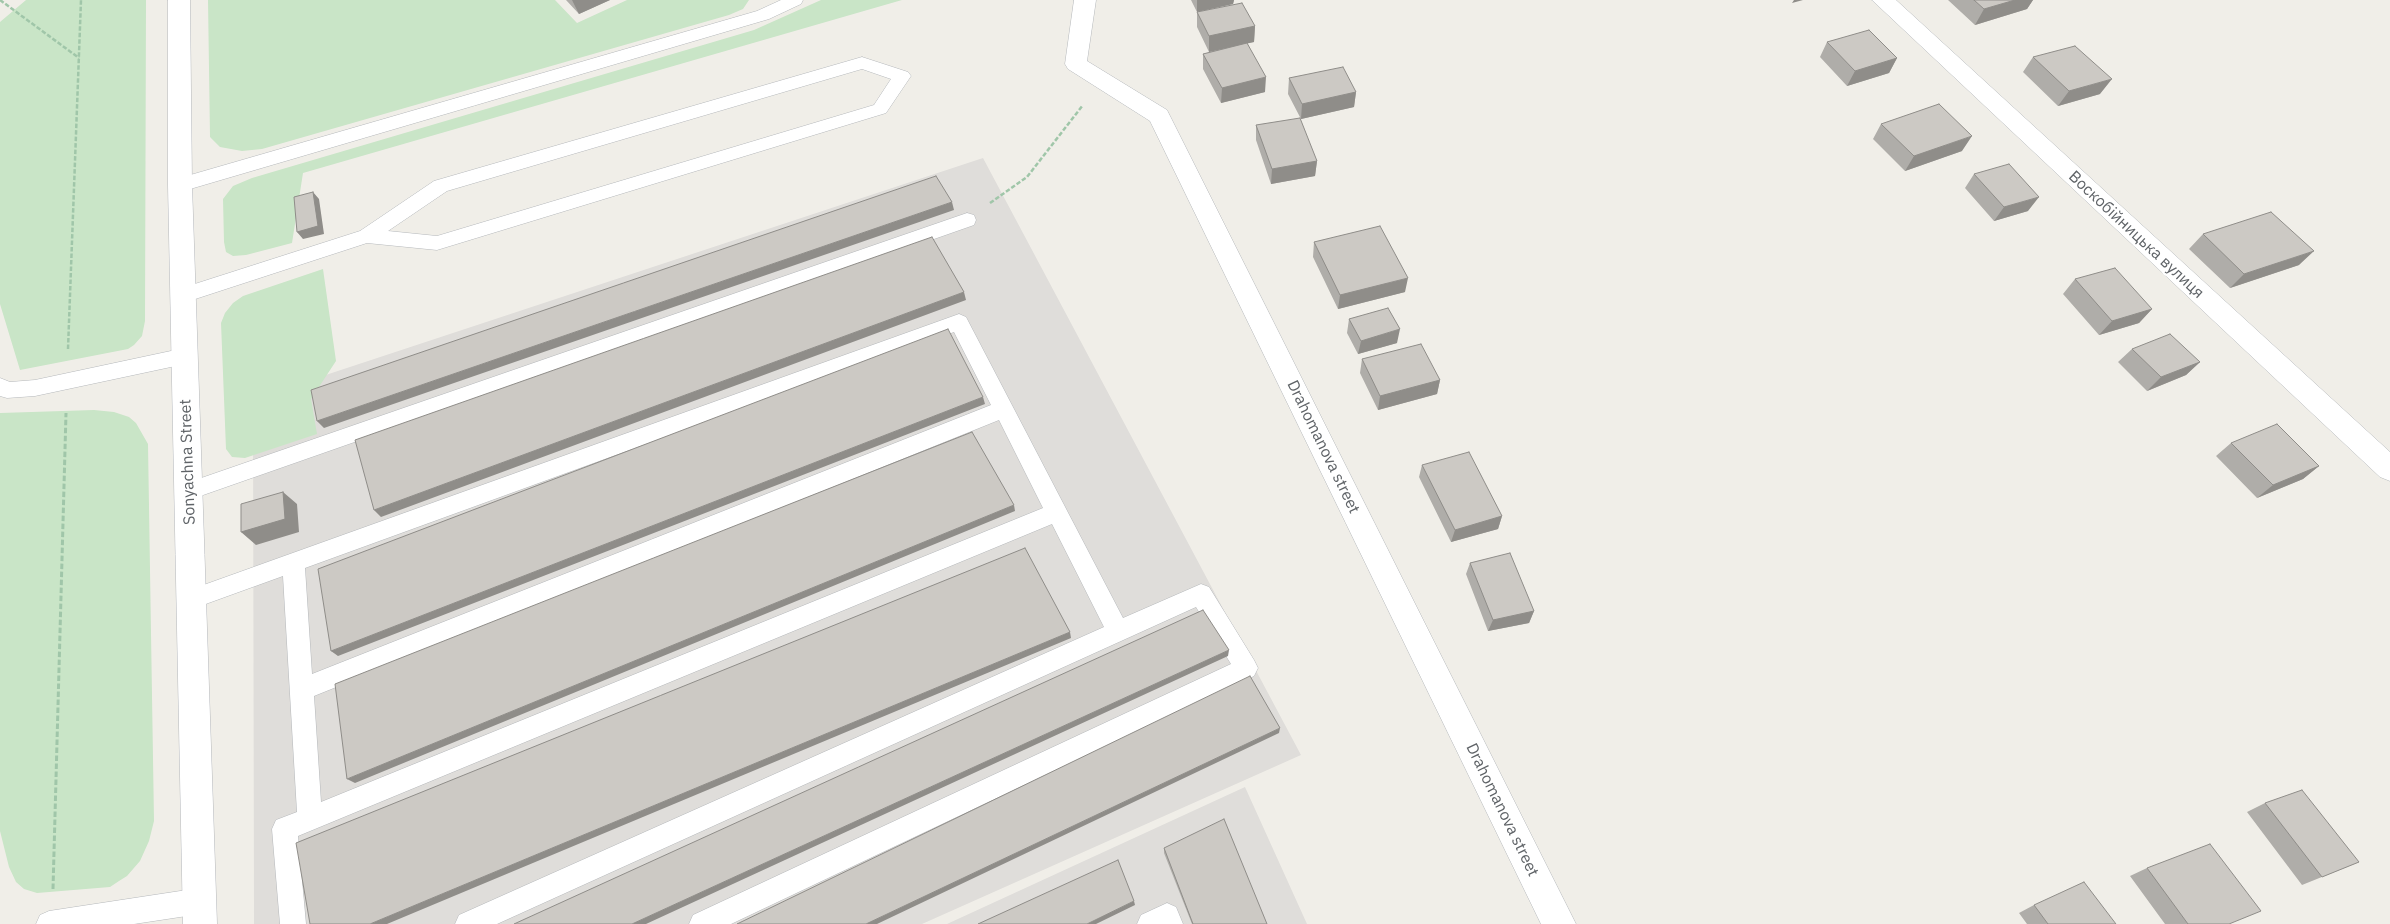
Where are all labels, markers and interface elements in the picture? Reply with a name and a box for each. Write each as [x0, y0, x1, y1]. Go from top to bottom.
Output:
street label: Воскобійницька вулиця [2064, 167, 2208, 303]
street label: Drahomanova street [1282, 377, 1364, 517]
street label: Sonyachna Street [176, 399, 200, 525]
street label: Drahomanova street [1461, 740, 1543, 880]

